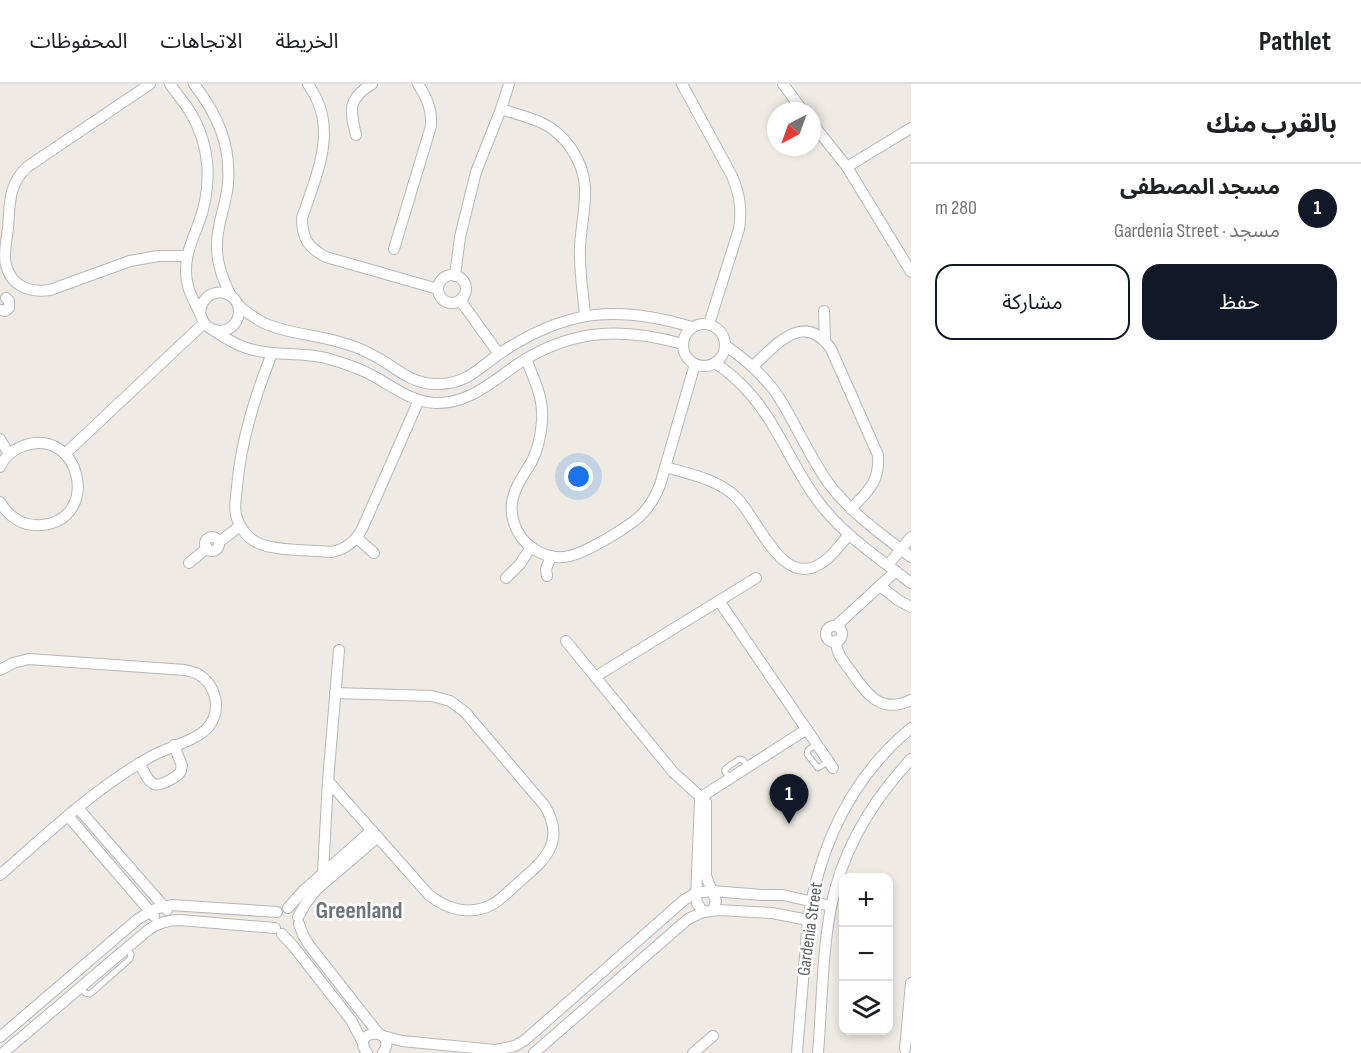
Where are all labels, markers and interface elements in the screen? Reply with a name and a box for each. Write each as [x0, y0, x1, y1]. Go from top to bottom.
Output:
text: Pathlet [1259, 25, 1331, 58]
text: المحفوظات [30, 29, 127, 54]
text: الاتجاهات [160, 29, 242, 54]
text: الخريطة [275, 29, 338, 54]
north arrow [767, 102, 821, 156]
text: بالقرب منك [1206, 109, 1337, 140]
text: مسجد المصطفى [1120, 174, 1280, 201]
text: 280 m [935, 196, 977, 220]
text: 1 [1314, 196, 1321, 220]
text: مسجد · Gardenia Street [1114, 219, 1280, 243]
button: مشاركة [935, 264, 1130, 340]
button: حفظ [1142, 264, 1337, 340]
your location [564, 462, 593, 491]
pin: 1 [770, 774, 808, 824]
map controls [839, 873, 893, 1035]
button: + [839, 873, 893, 927]
street label: Gardenia Street [793, 880, 827, 977]
district label: Greenland [316, 896, 402, 925]
button: − [839, 927, 893, 981]
button: layers [839, 981, 893, 1035]

